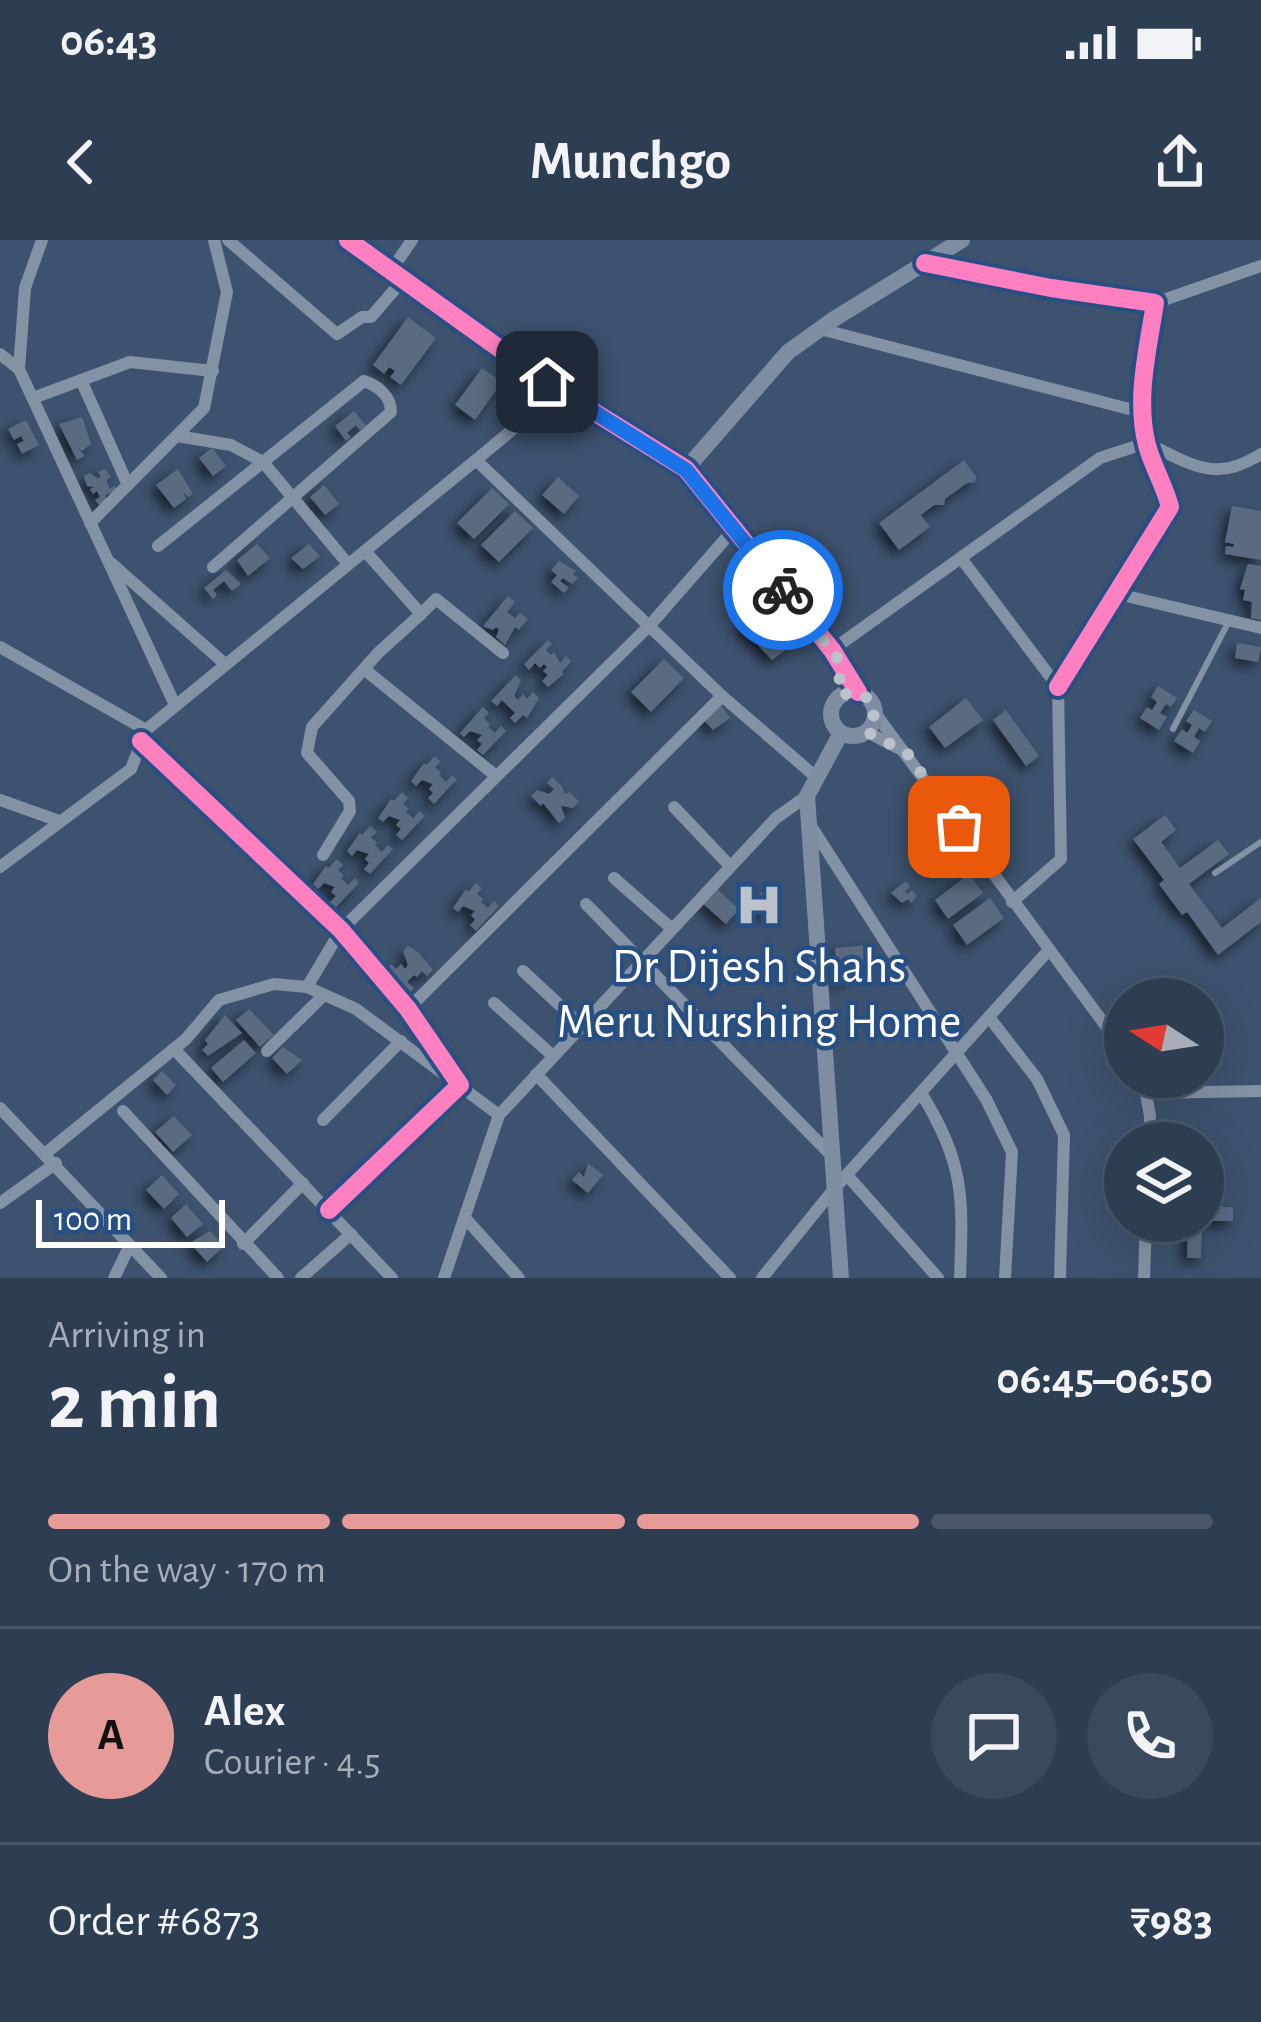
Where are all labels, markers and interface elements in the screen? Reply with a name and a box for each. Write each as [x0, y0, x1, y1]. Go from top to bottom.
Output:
text: 06:43 [60, 19, 158, 64]
icon: back [48, 129, 114, 195]
icon: share [1147, 129, 1213, 195]
text: Munchgo [530, 135, 731, 189]
pin [496, 331, 598, 433]
icon: home [514, 349, 580, 415]
courier [723, 530, 843, 650]
icon: bike [750, 557, 816, 623]
pin [908, 776, 1010, 878]
icon: bag [926, 794, 992, 860]
hospital icon: Dr Dijesh Shahs Meru Nurshing Home [734, 880, 784, 930]
place label: Dr Dijesh Shahs Meru Nurshing Home [557, 944, 961, 1047]
north arrow [1104, 978, 1224, 1098]
map controls [1104, 978, 1224, 1242]
button: layers [1104, 1122, 1224, 1242]
scale bar [36, 1194, 225, 1247]
text: 100 m [54, 1204, 132, 1237]
text: Arriving in [48, 1316, 206, 1355]
text: 06:45–06:50 [996, 1357, 1213, 1402]
text: 2 min [48, 1365, 221, 1443]
text: On the way · 170 m [48, 1551, 326, 1590]
button: chat [931, 1673, 1057, 1799]
button: phone [1087, 1673, 1213, 1799]
text: Alex [204, 1689, 285, 1734]
text: A [97, 1713, 125, 1758]
text: Courier · 4.5 [204, 1743, 381, 1782]
text: Order #6873 [48, 1899, 260, 1944]
text: ₹983 [1131, 1899, 1213, 1944]

